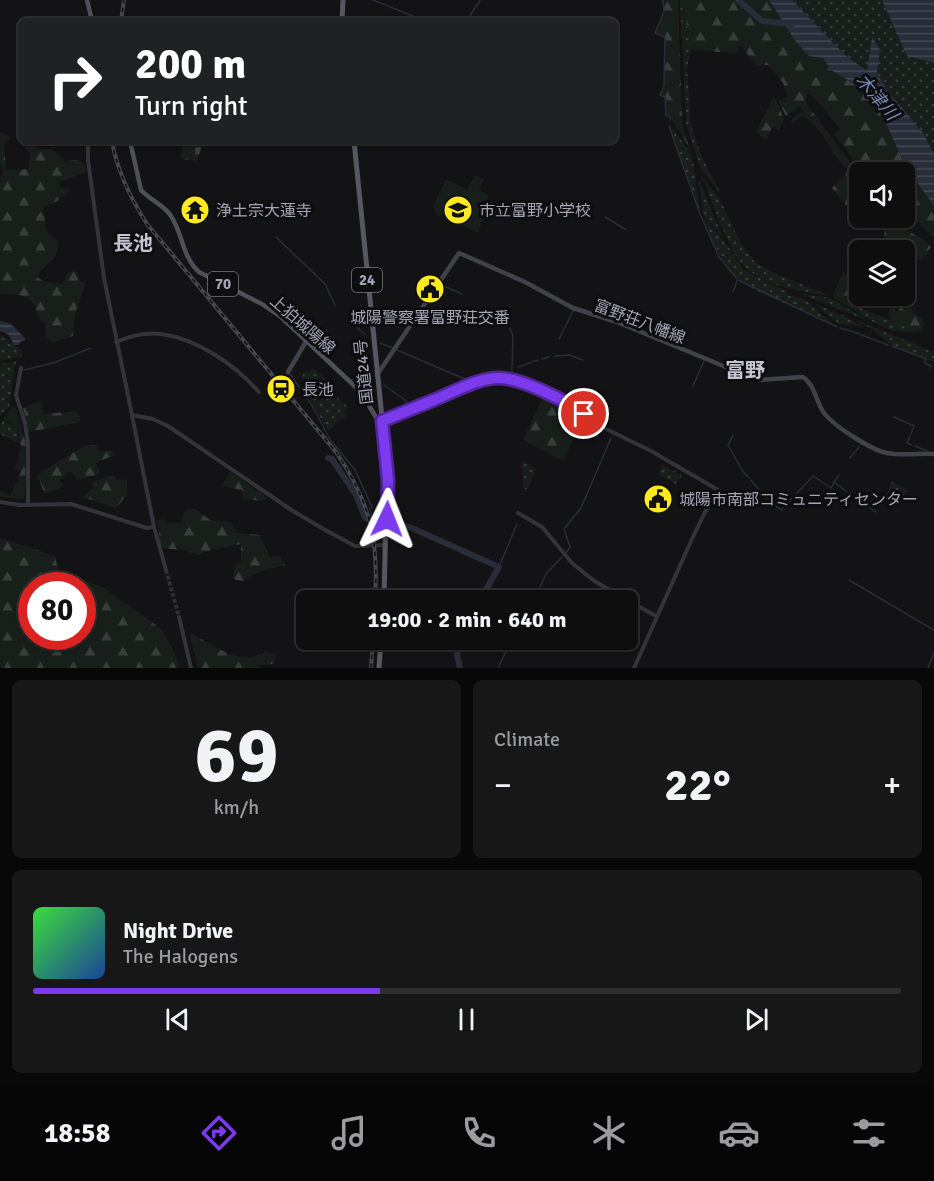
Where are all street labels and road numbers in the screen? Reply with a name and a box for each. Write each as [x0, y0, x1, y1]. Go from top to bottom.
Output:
road number: 24 [352, 268, 382, 292]
road number: 70 [208, 272, 238, 296]
street label: 上狛城陽線 [266, 291, 339, 359]
street label: 富野荘八幡線 [591, 295, 688, 348]
street label: 国道24号 [351, 338, 377, 405]

